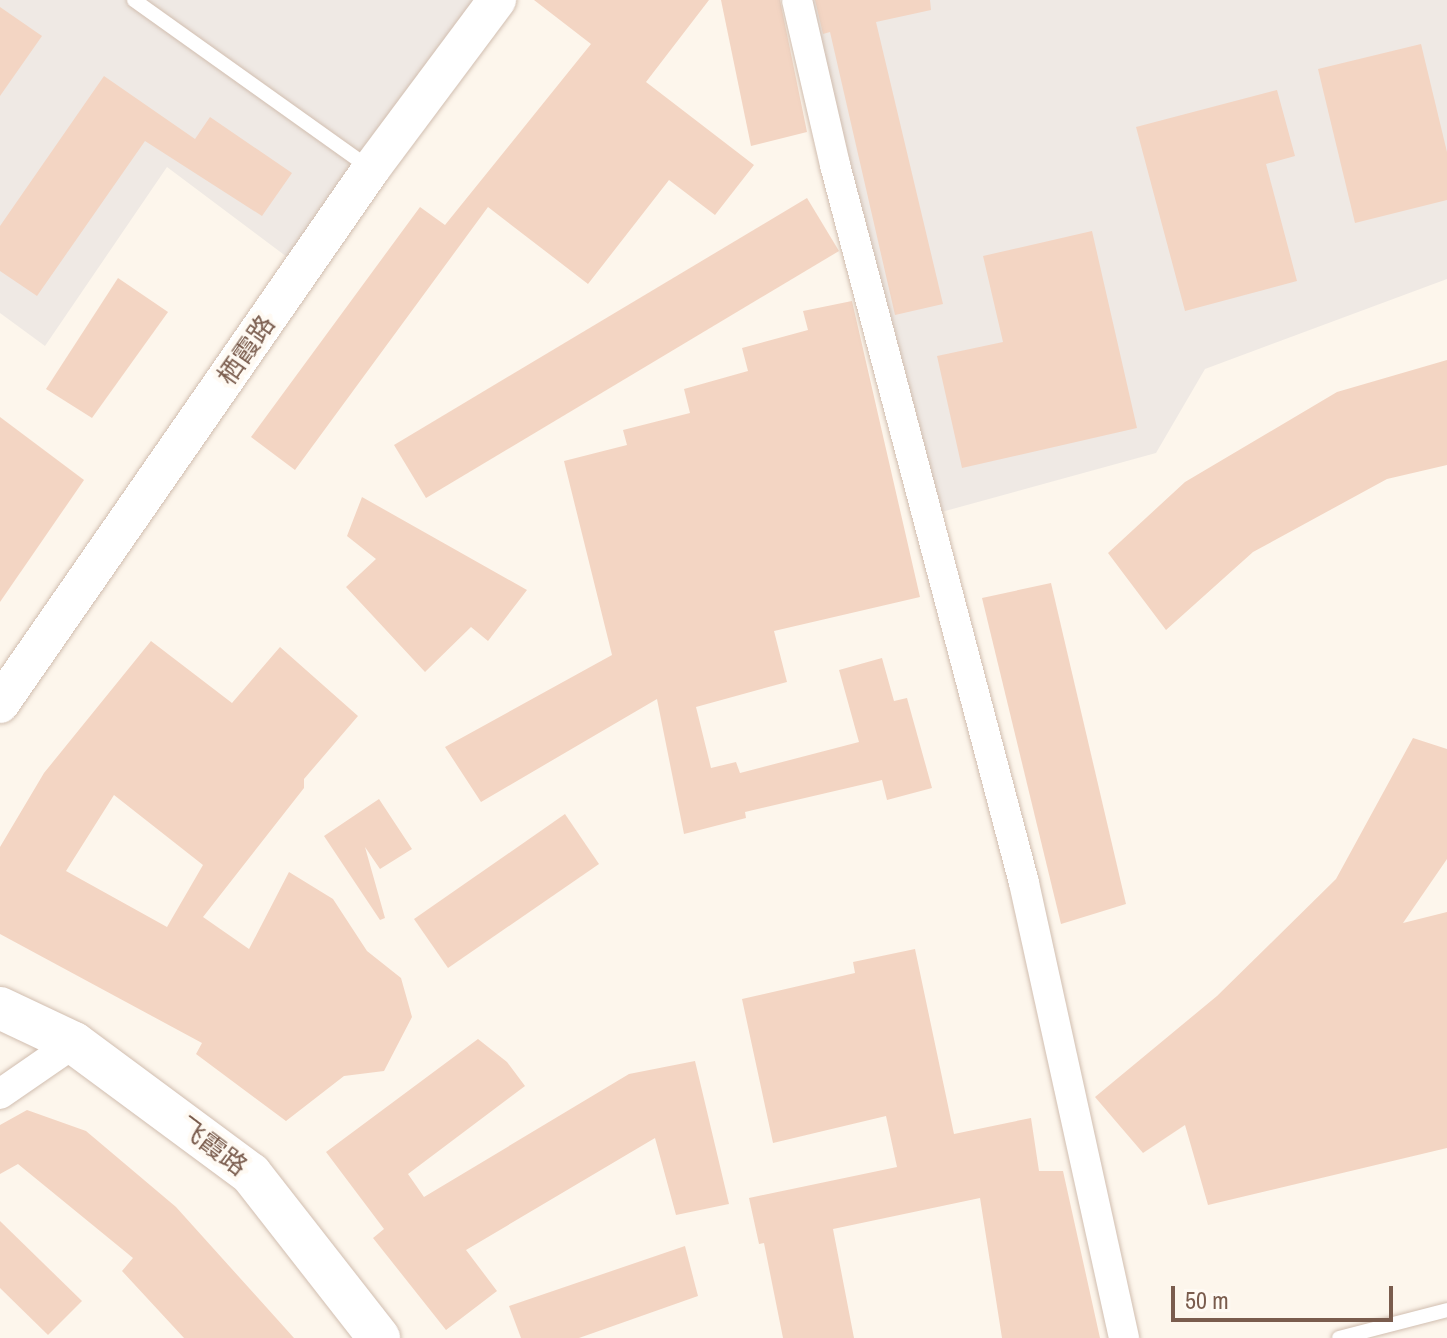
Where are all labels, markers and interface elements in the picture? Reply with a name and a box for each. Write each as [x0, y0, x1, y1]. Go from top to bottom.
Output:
street label: 栖霞路 [211, 309, 281, 391]
street label: 飞霞路 [172, 1110, 254, 1182]
scale bar [1175, 1270, 1397, 1320]
text: 50 m [1185, 1284, 1229, 1316]

